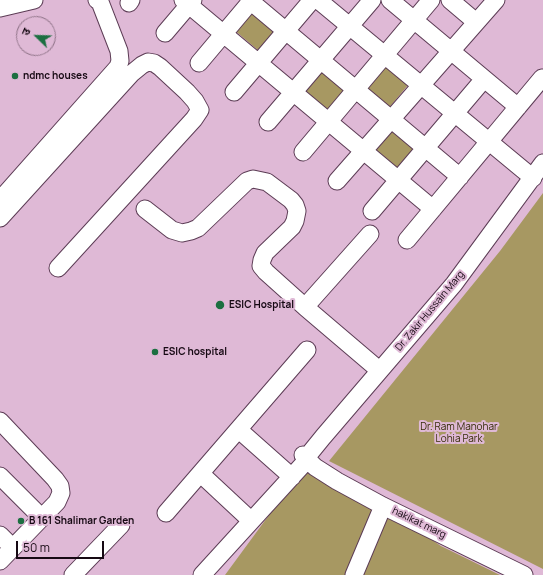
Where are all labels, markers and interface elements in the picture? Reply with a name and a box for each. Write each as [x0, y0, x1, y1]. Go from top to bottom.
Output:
north arrow [16, 16, 56, 56]
text: उ [17, 26, 34, 37]
place label: ndmc houses [23, 70, 88, 82]
marker: ndmc houses [10, 71, 20, 81]
street label: Dr. Zakir Hussain Marg [393, 268, 467, 354]
marker: ESIC Hospital [214, 299, 226, 311]
place label: ESIC Hospital [229, 299, 294, 311]
place label: ESIC hospital [163, 346, 227, 358]
marker: ESIC hospital [150, 347, 160, 357]
park label: Dr. Ram Manohar Lohia Park [420, 421, 498, 444]
street label: hakikat marg [390, 505, 448, 541]
place label: B 161 Shalimar Garden [29, 515, 134, 527]
marker: B 161 Shalimar Garden [16, 516, 26, 526]
scale bar [18, 533, 106, 559]
text: 50 m [23, 539, 50, 556]

